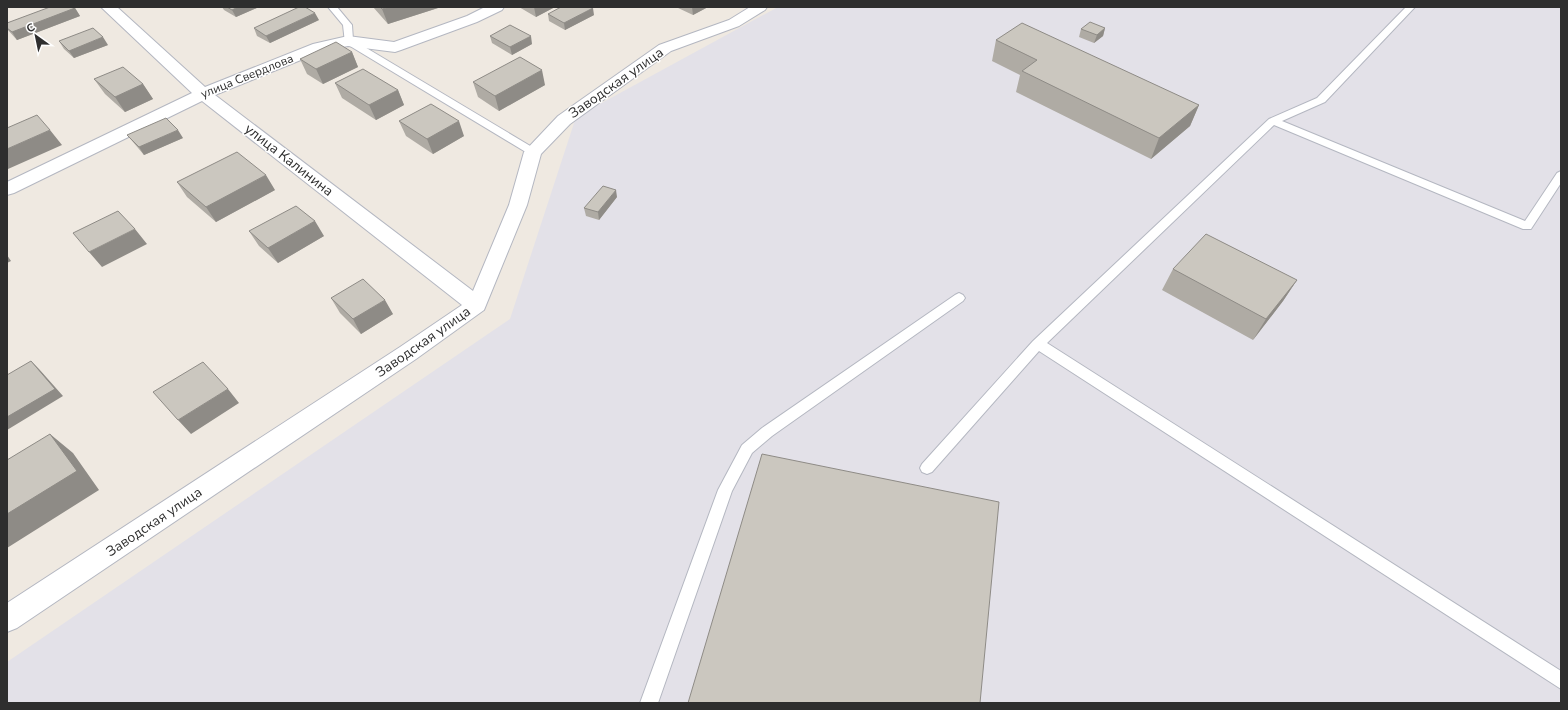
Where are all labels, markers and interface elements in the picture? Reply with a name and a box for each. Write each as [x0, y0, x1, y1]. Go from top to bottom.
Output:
north arrow [16, 16, 56, 56]
text: С [24, 19, 38, 36]
street label: Заводская улица [565, 43, 667, 123]
street label: улица Свердлова [198, 50, 296, 102]
street label: улица Калинина [241, 119, 337, 201]
street label: Заводская улица [372, 302, 474, 382]
street label: Заводская улица [102, 483, 206, 561]

